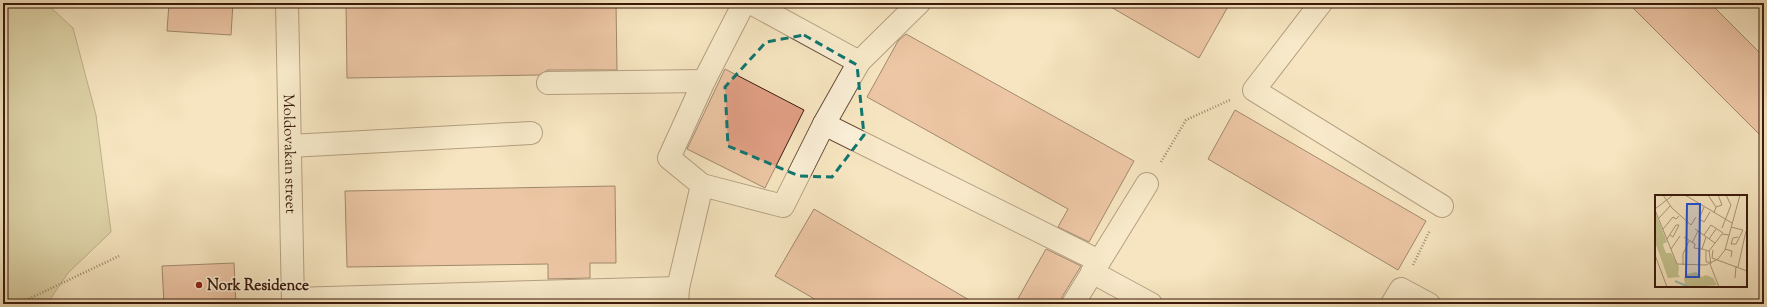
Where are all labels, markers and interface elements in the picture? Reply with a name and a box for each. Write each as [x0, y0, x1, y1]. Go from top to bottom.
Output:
street label: Moldovakan street [277, 94, 300, 214]
inset map [1655, 195, 1747, 287]
place label: Nork Residence [207, 276, 309, 297]
marker: Nork Residence [194, 280, 204, 290]

